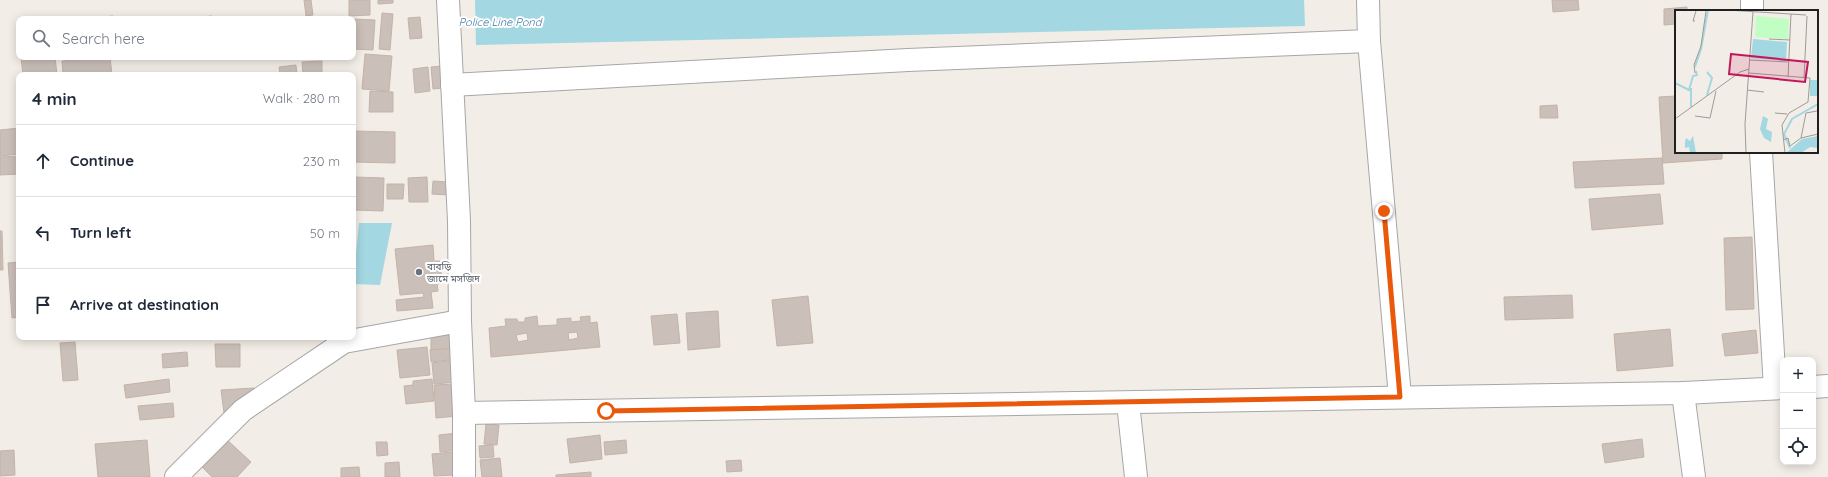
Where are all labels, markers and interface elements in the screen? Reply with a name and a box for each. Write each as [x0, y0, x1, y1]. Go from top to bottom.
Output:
inset map [1675, 10, 1818, 153]
water label: Police Line Pond [459, 15, 543, 29]
search box [16, 16, 356, 60]
icon: search [30, 27, 52, 49]
text: Search here [62, 29, 145, 48]
text: 4 min [32, 88, 77, 109]
text: Walk · 280 m [263, 90, 340, 106]
icon: ahead [32, 150, 54, 172]
text: Continue [70, 151, 134, 170]
text: 230 m [303, 153, 340, 169]
route end [1375, 202, 1393, 220]
icon: left [32, 222, 54, 244]
text: Turn left [70, 223, 132, 242]
text: 50 m [310, 225, 340, 241]
place label: বাবড়ি জামে মসজিদ [426, 260, 480, 285]
marker: বাবড়ি জামে মসজিদ [414, 267, 424, 277]
icon: arrive [32, 294, 54, 316]
text: Arrive at destination [70, 295, 219, 314]
map controls [1780, 357, 1816, 465]
button: + [1780, 357, 1816, 393]
button: − [1780, 393, 1816, 429]
route start [597, 402, 615, 420]
button: locate [1780, 429, 1816, 465]

